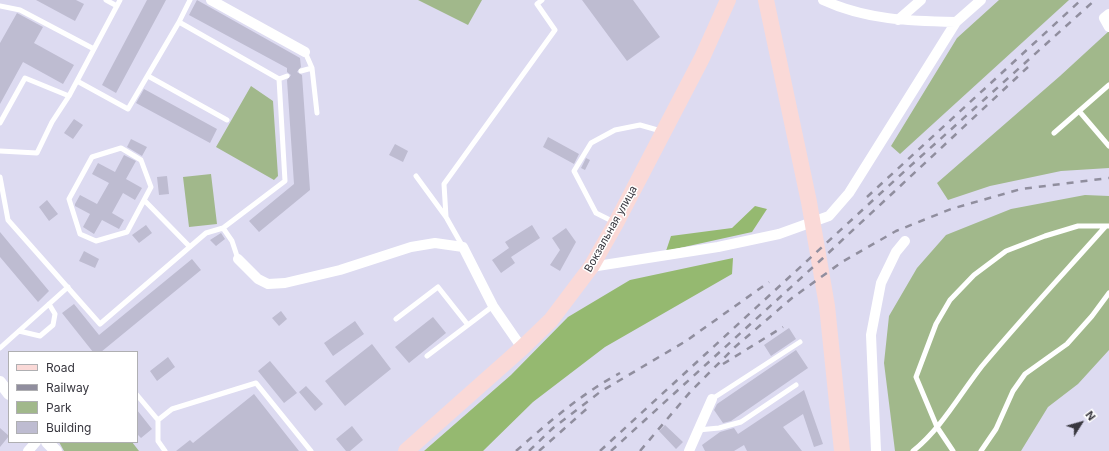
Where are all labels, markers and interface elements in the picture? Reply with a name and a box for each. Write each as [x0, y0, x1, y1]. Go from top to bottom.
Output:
street label: Вокзальная улица [582, 184, 640, 274]
legend [8, 351, 138, 443]
text: Road [46, 360, 75, 375]
text: Railway [46, 380, 89, 395]
text: Park [46, 400, 72, 415]
north arrow [1061, 403, 1101, 443]
text: N [1082, 408, 1099, 423]
text: Building [46, 420, 91, 435]

